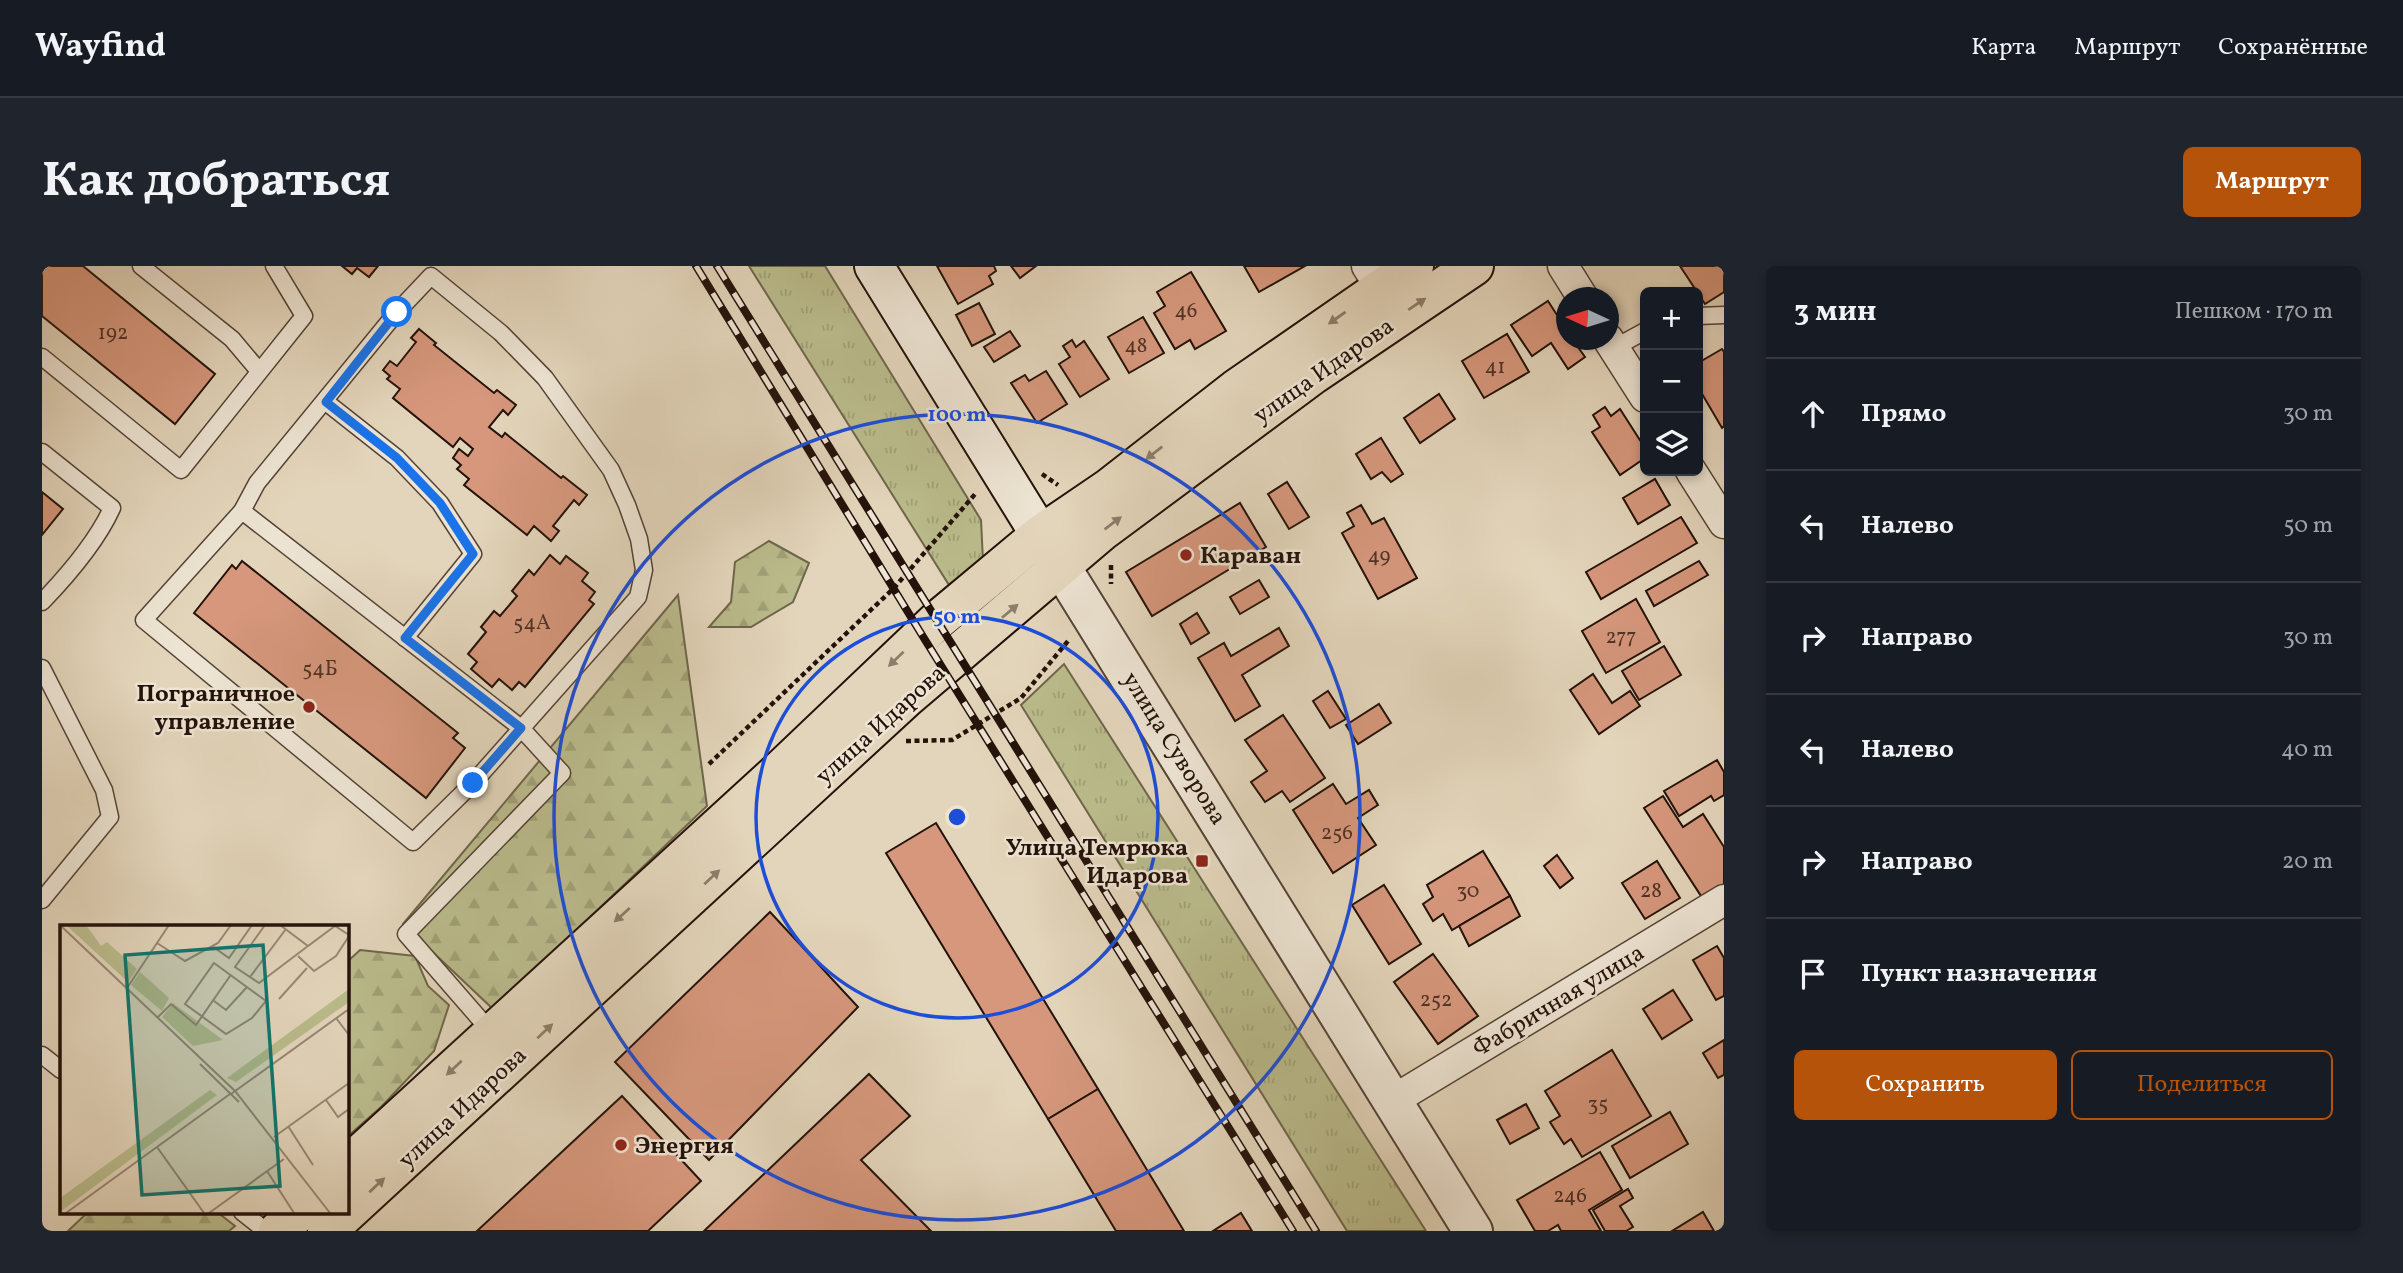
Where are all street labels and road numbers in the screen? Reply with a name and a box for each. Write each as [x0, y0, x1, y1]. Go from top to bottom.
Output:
street label: улица Идарова [1247, 310, 1402, 433]
street label: улица Идарова [809, 658, 954, 793]
street label: улица Суворова [1113, 666, 1234, 832]
street label: Фабричная улица [1467, 937, 1651, 1067]
street label: улица Идарова [391, 1040, 535, 1177]

